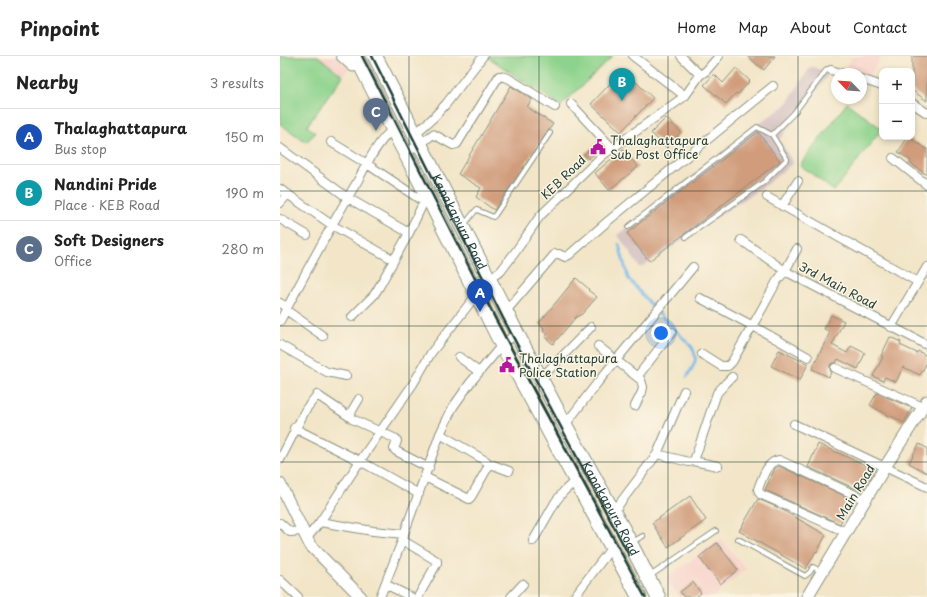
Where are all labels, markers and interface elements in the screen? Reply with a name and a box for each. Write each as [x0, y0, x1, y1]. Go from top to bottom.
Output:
text: Pinpoint [20, 14, 100, 42]
text: Home [677, 17, 716, 38]
text: Map [738, 17, 768, 38]
text: About [790, 17, 831, 38]
text: Contact [853, 17, 907, 38]
pin: B [609, 68, 635, 101]
north arrow [831, 68, 867, 104]
map controls [879, 68, 915, 140]
button: + [879, 68, 915, 104]
text: Nearby [16, 69, 78, 95]
text: 3 results [210, 73, 264, 92]
pin: C [363, 98, 389, 131]
button: − [879, 104, 915, 140]
text: Thalaghattapura [54, 116, 187, 139]
text: A [24, 127, 34, 146]
text: 150 m [225, 127, 264, 146]
place label: Thalaghattapura Sub Post Office [610, 131, 709, 163]
public building icon: Thalaghattapura Sub Post Office [589, 138, 607, 156]
text: Bus stop [54, 139, 107, 158]
street label: KEB Road [536, 151, 590, 203]
street label: Kanakapura Road [428, 171, 492, 273]
text: Nandini Pride [54, 172, 157, 195]
text: B [25, 183, 33, 202]
text: 190 m [225, 183, 264, 202]
text: Place · KEB Road [54, 195, 160, 214]
text: Soft Designers [54, 228, 164, 251]
text: C [24, 239, 34, 258]
text: 280 m [222, 239, 264, 258]
text: Office [54, 251, 92, 270]
street label: 3rd Main Road [796, 257, 880, 313]
pin: A [467, 279, 493, 312]
your location [651, 323, 671, 343]
place label: Thalaghattapura Police Station [519, 349, 618, 381]
public building icon: Thalaghattapura Police Station [498, 356, 516, 374]
street label: Kanakapura Road [578, 458, 644, 559]
street label: Main Road [831, 461, 879, 523]

